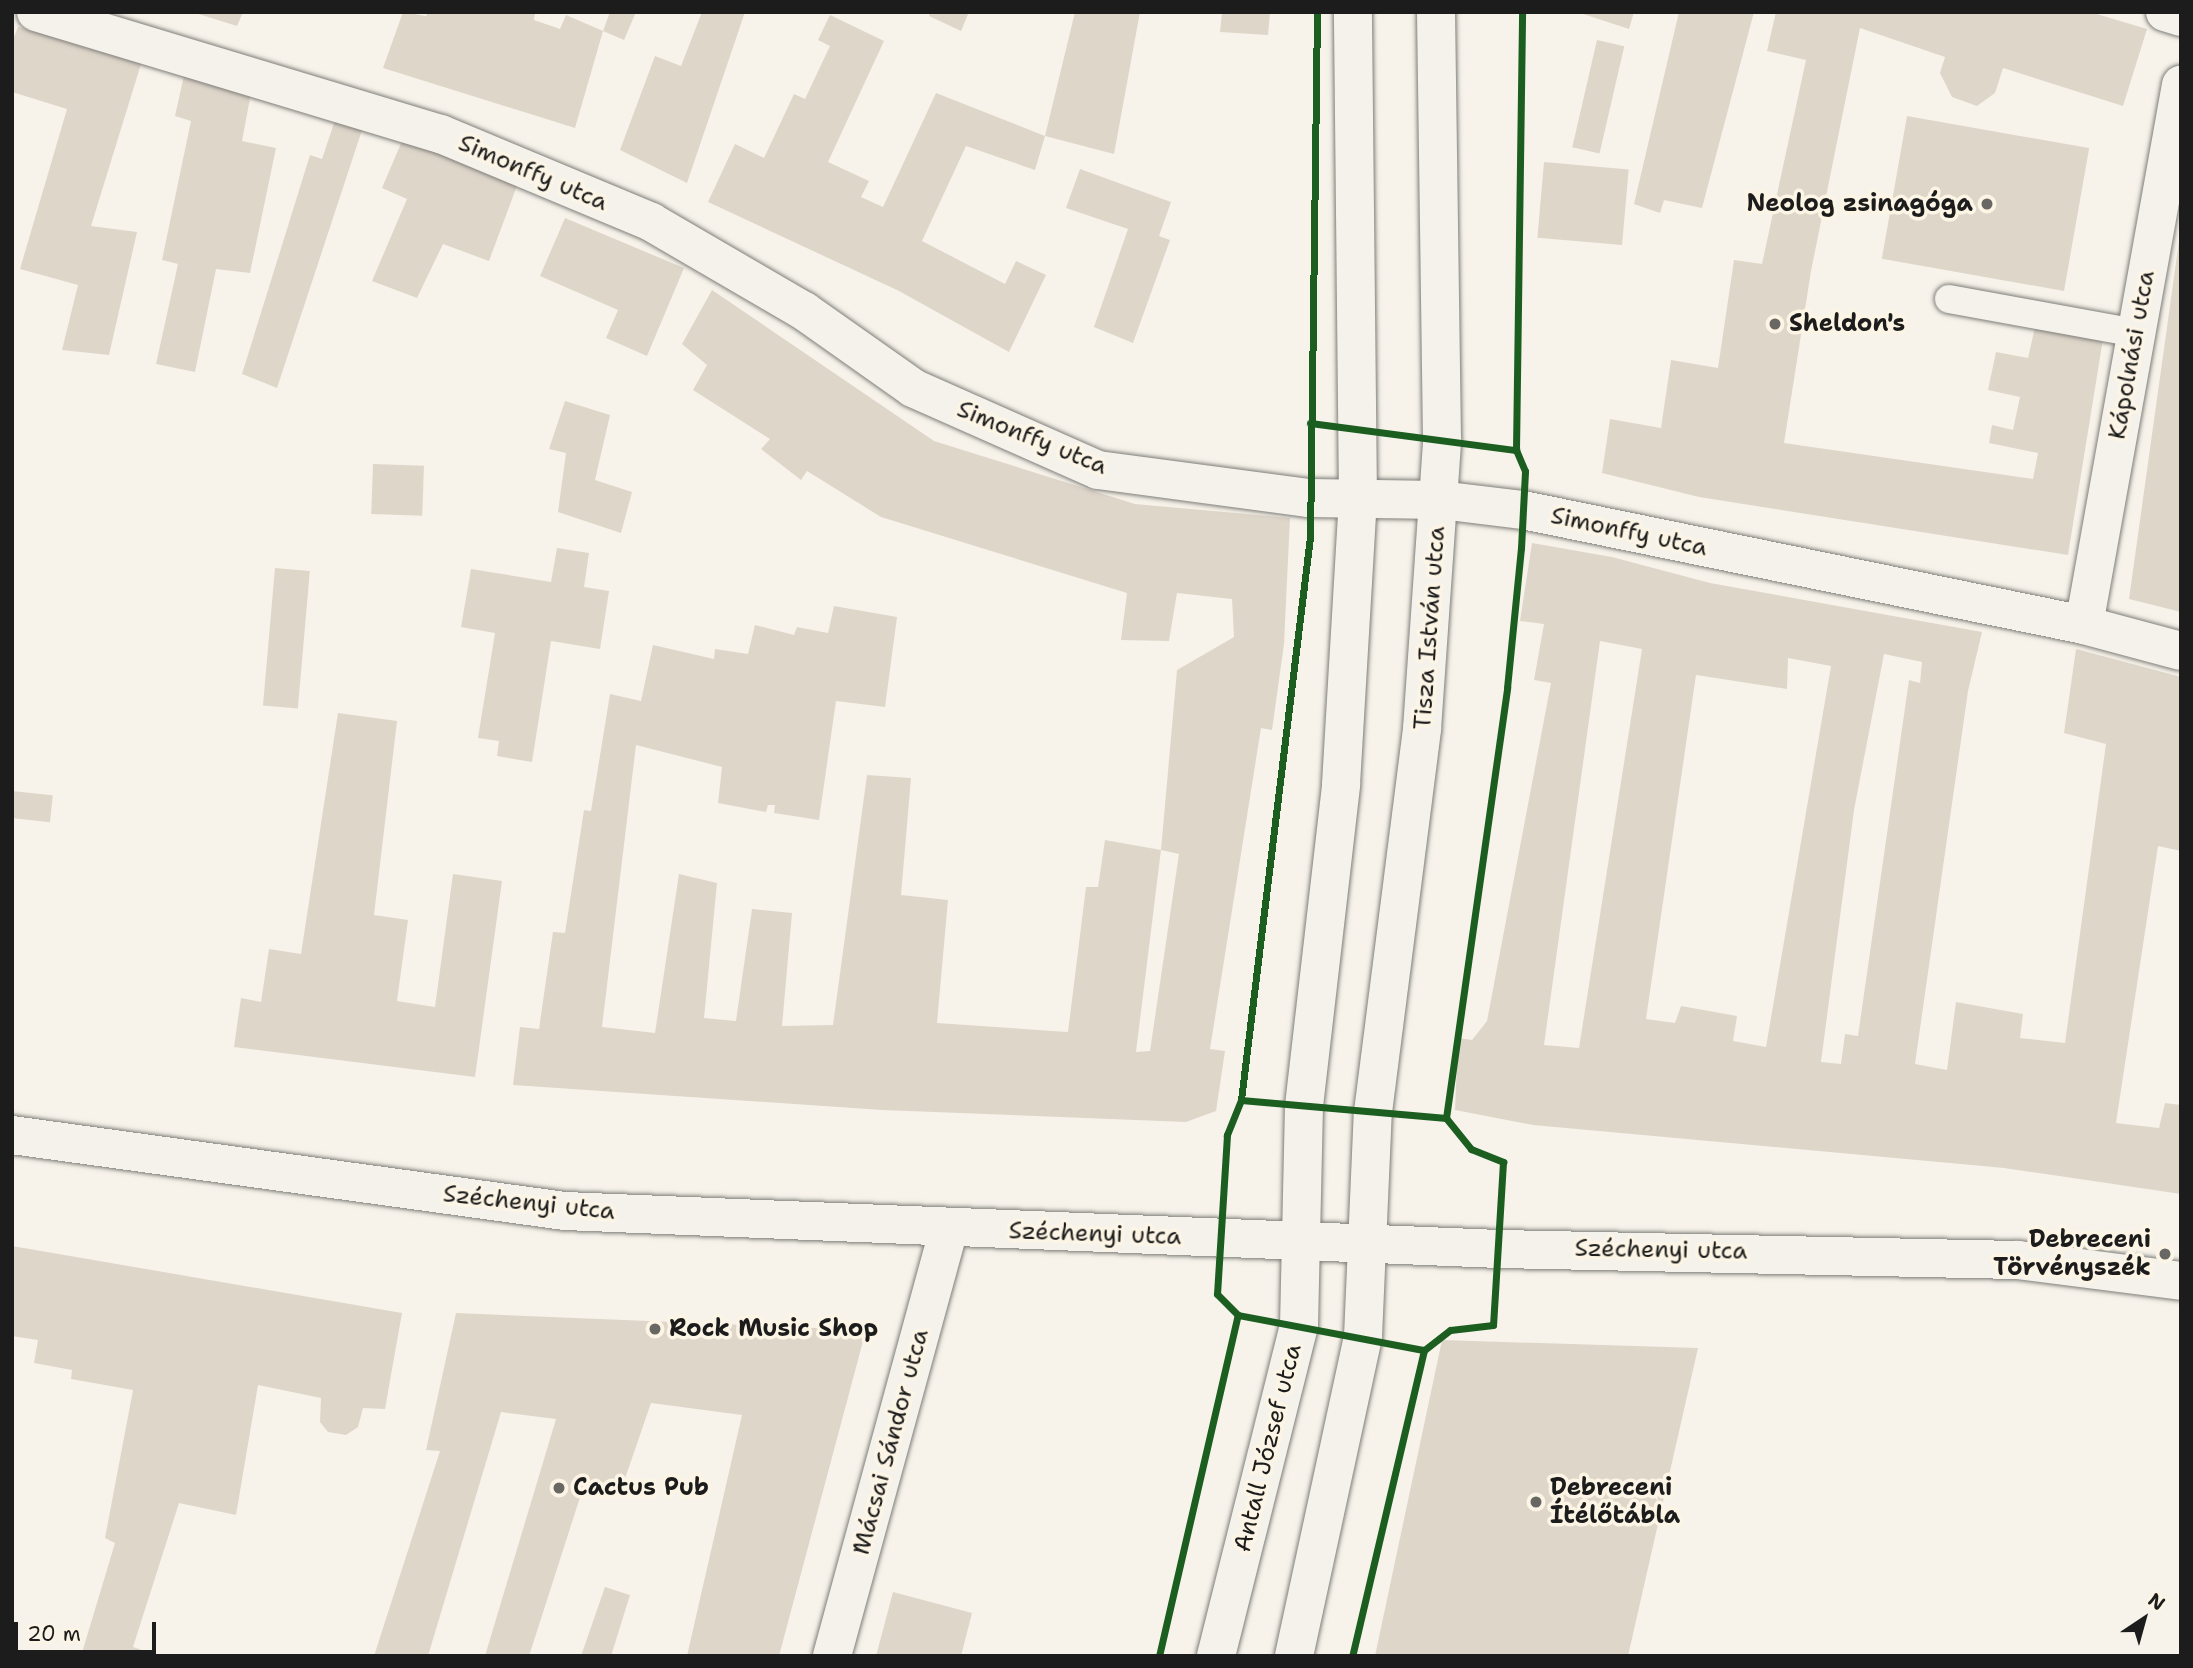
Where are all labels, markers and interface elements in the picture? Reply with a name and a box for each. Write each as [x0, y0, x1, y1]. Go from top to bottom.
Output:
street label: Simonffy utca [454, 129, 612, 217]
place label: Neolog zsinagóga [1747, 190, 1973, 218]
marker: Neolog zsinagóga [1979, 196, 1995, 212]
street label: Kápolnási utca [2103, 268, 2161, 442]
place label: Sheldon's [1789, 310, 1905, 338]
marker: Sheldon's [1767, 316, 1783, 332]
street label: Simonffy utca [953, 395, 1111, 481]
street label: Simonffy utca [1548, 501, 1710, 563]
street label: Tisza István utca [1409, 525, 1451, 731]
street label: Széchenyi utca [442, 1180, 616, 1226]
street label: Széchenyi utca [1008, 1217, 1182, 1251]
place label: Debreceni Törvényszék [1993, 1226, 2151, 1282]
street label: Széchenyi utca [1574, 1234, 1748, 1266]
marker: Debreceni Törvényszék [2157, 1246, 2173, 1262]
place label: Rock Music Shop [669, 1315, 878, 1343]
marker: Rock Music Shop [647, 1321, 663, 1337]
street label: Mácsai Sándor utca [847, 1326, 935, 1558]
street label: Antall József utca [1228, 1341, 1308, 1555]
place label: Cactus Pub [573, 1474, 709, 1502]
place label: Debreceni Ítélőtábla [1550, 1474, 1680, 1530]
marker: Cactus Pub [551, 1480, 567, 1496]
marker: Debreceni Ítélőtábla [1528, 1494, 1544, 1510]
north arrow [2109, 1584, 2179, 1654]
text: N [2143, 1587, 2170, 1616]
scale bar [18, 1608, 159, 1652]
text: 20 m [27, 1620, 81, 1648]

